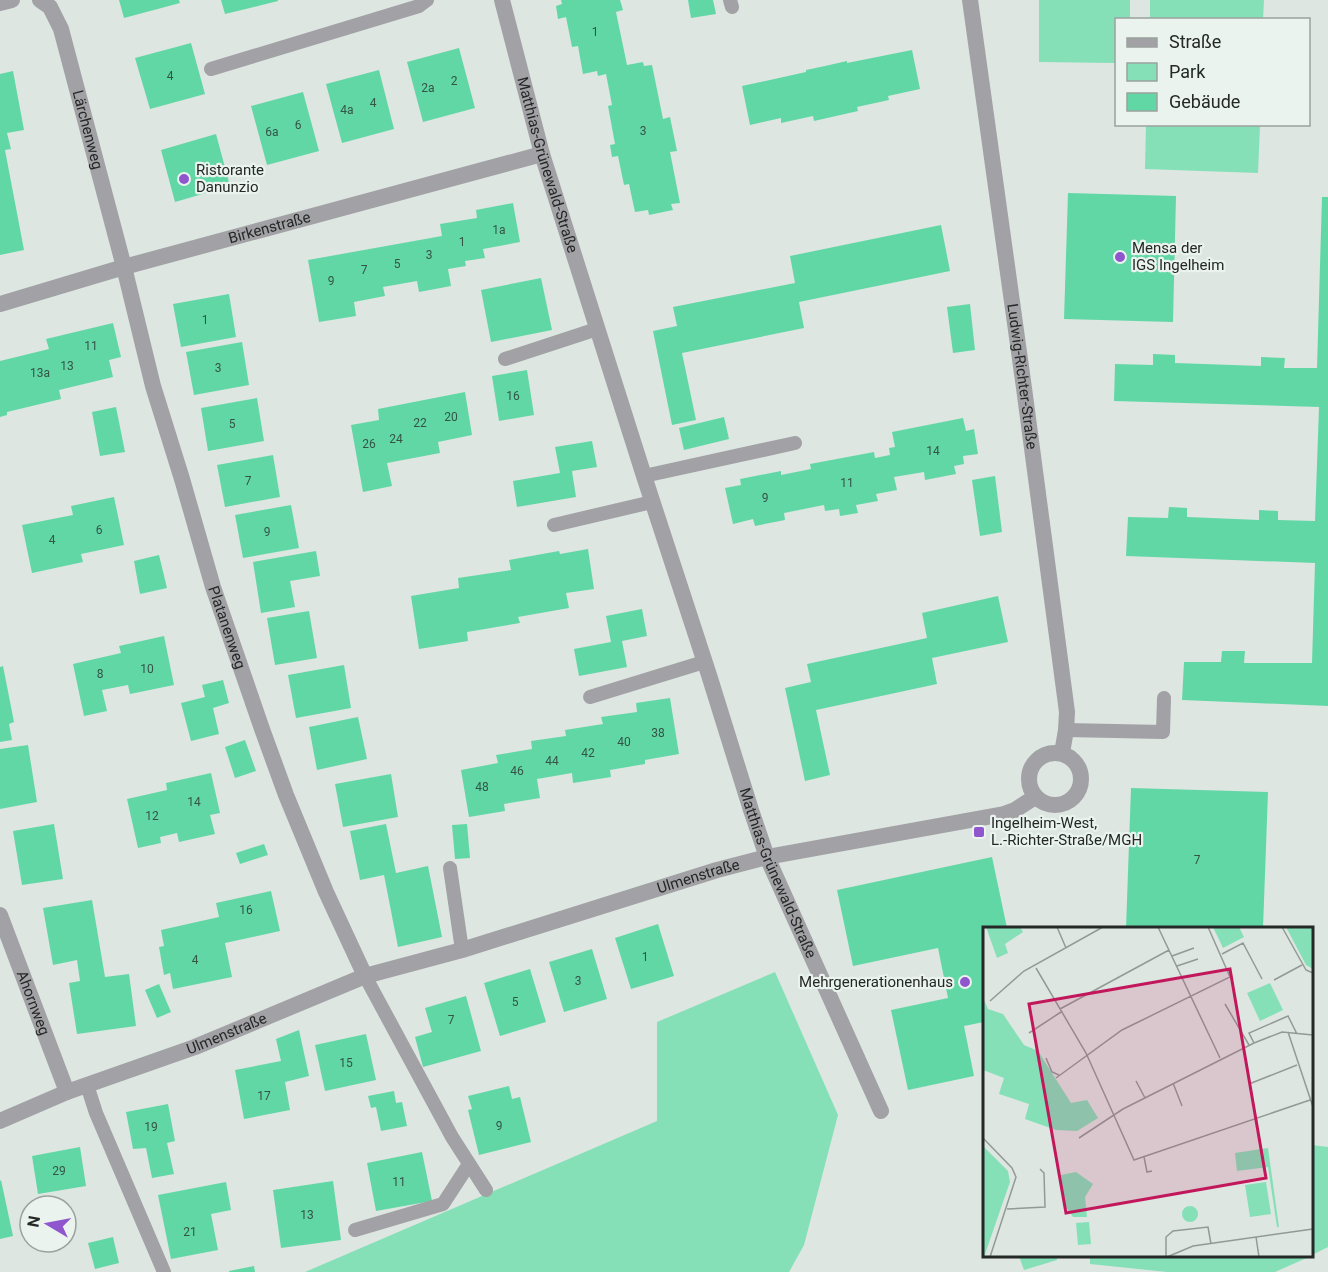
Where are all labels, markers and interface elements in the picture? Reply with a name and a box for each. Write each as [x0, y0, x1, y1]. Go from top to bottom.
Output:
legend [1115, 18, 1310, 126]
house number: 1 [592, 25, 598, 39]
text: Straße [1169, 31, 1221, 52]
text: Park [1169, 61, 1206, 82]
house number: 4 [167, 69, 174, 83]
house number: 2 [451, 74, 458, 88]
street label: Matthias-Grünewald-Straße [513, 75, 582, 255]
house number: 2a [421, 81, 435, 95]
street label: Lärchenweg [69, 88, 107, 171]
text: Gebäude [1169, 91, 1240, 112]
house number: 4 [370, 96, 377, 110]
house number: 4a [340, 103, 354, 117]
house number: 6 [295, 118, 302, 132]
house number: 3 [640, 124, 646, 138]
house number: 6a [265, 125, 279, 139]
place label: Ristorante Danunzio [196, 161, 264, 196]
marker: Ristorante Danunzio [177, 172, 191, 186]
street label: Birkenstraße [226, 208, 312, 247]
house number: 1a [492, 223, 506, 237]
house number: 1 [459, 235, 465, 249]
place label: Mensa der IGS Ingelheim [1132, 239, 1224, 274]
house number: 3 [426, 248, 432, 262]
marker: Mensa der IGS Ingelheim [1113, 250, 1127, 264]
house number: 5 [394, 257, 401, 271]
house number: 7 [361, 263, 368, 277]
house number: 9 [328, 274, 334, 288]
street label: Ludwig-Richter-Straße [1003, 302, 1041, 450]
house number: 1 [202, 313, 208, 327]
house number: 11 [84, 339, 98, 353]
house number: 13 [60, 359, 74, 373]
house number: 3 [215, 361, 221, 375]
house number: 13a [30, 366, 50, 380]
house number: 16 [506, 389, 520, 403]
house number: 20 [444, 410, 458, 424]
house number: 22 [413, 416, 427, 430]
house number: 5 [229, 417, 236, 431]
house number: 24 [389, 432, 403, 446]
house number: 26 [362, 437, 376, 451]
house number: 14 [926, 444, 940, 458]
house number: 7 [245, 474, 252, 488]
house number: 11 [840, 476, 854, 490]
house number: 9 [762, 491, 768, 505]
house number: 6 [96, 523, 103, 537]
house number: 9 [264, 525, 270, 539]
house number: 4 [49, 533, 56, 547]
street label: Platanenweg [204, 584, 250, 671]
house number: 10 [140, 662, 154, 676]
house number: 8 [97, 667, 104, 681]
house number: 38 [651, 726, 665, 740]
house number: 40 [617, 735, 631, 749]
house number: 42 [581, 746, 595, 760]
house number: 44 [545, 754, 559, 768]
house number: 46 [510, 764, 524, 778]
house number: 48 [475, 780, 489, 794]
street label: Matthias-Grünewald-Straße [736, 786, 820, 961]
house number: 14 [187, 795, 201, 809]
house number: 12 [145, 809, 159, 823]
place label: Ingelheim-West, L.-Richter-Straße/MGH [991, 814, 1142, 849]
marker: Ingelheim-West, L.-Richter-Straße/MGH [972, 825, 986, 839]
house number: 7 [1194, 853, 1201, 867]
street label: Ulmenstraße [655, 855, 742, 897]
house number: 16 [239, 903, 253, 917]
inset map [983, 927, 1313, 1257]
house number: 1 [642, 950, 648, 964]
house number: 4 [192, 953, 199, 967]
street label: Ahornweg [13, 968, 54, 1038]
place label: Mehrgenerationenhaus [799, 973, 953, 991]
house number: 3 [575, 974, 581, 988]
marker: Mehrgenerationenhaus [958, 975, 972, 989]
house number: 5 [512, 995, 519, 1009]
street label: Ulmenstraße [184, 1009, 270, 1058]
house number: 7 [448, 1013, 455, 1027]
house number: 15 [339, 1056, 353, 1070]
house number: 17 [257, 1089, 271, 1103]
house number: 9 [496, 1119, 502, 1133]
house number: 19 [144, 1120, 158, 1134]
house number: 29 [52, 1164, 66, 1178]
house number: 11 [392, 1175, 406, 1189]
north arrow [18, 1194, 78, 1254]
house number: 13 [300, 1208, 314, 1222]
text: N [23, 1214, 44, 1229]
house number: 21 [183, 1225, 197, 1239]

